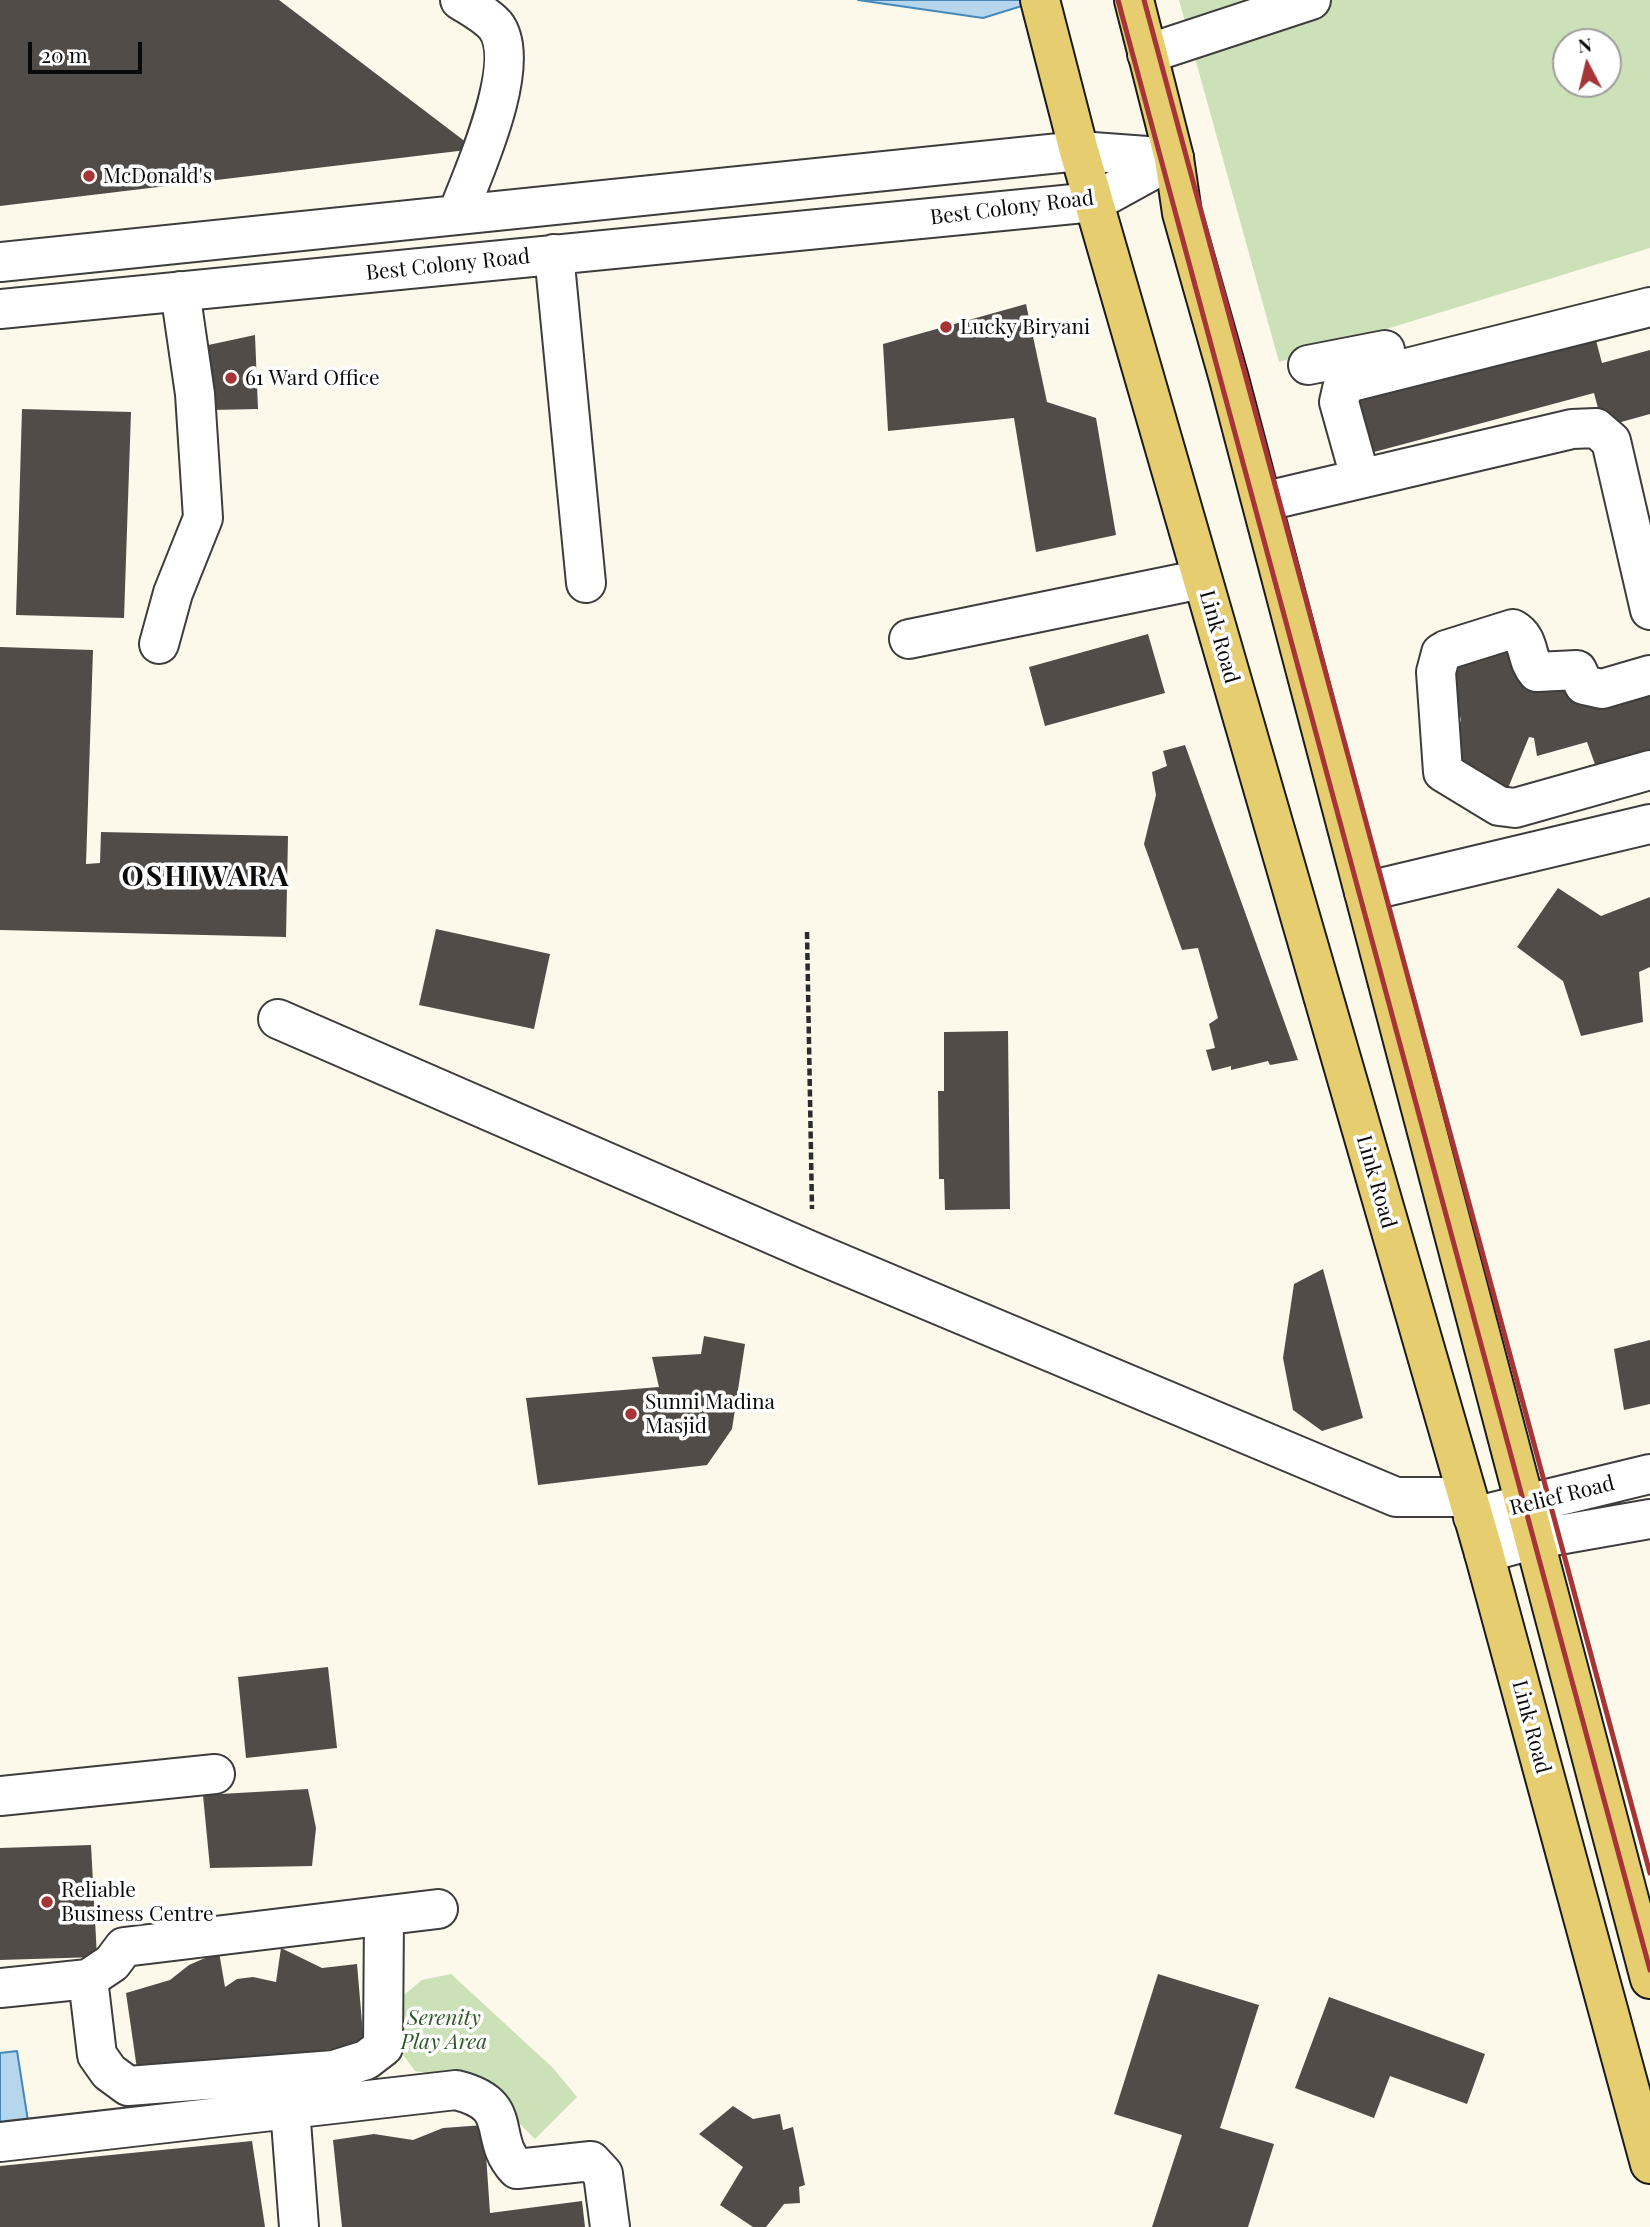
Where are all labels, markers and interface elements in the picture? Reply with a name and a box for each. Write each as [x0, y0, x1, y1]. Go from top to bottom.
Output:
scale bar [32, 28, 145, 72]
north arrow [1552, 28, 1622, 98]
text: N [1576, 30, 1593, 58]
text: 20 m [41, 40, 88, 68]
place label: McDonald's [103, 163, 212, 189]
marker: McDonald's [81, 168, 97, 184]
street label: Best Colony Road [929, 185, 1095, 231]
street label: Best Colony Road [365, 244, 531, 286]
place label: Lucky Biryani [960, 314, 1090, 340]
marker: Lucky Biryani [938, 319, 954, 335]
place label: 61 Ward Office [245, 365, 380, 391]
marker: 61 Ward Office [223, 370, 239, 386]
street label: Link Road [1194, 588, 1244, 686]
district label: OSHIWARA [123, 860, 289, 894]
street label: Link Road [1351, 1133, 1401, 1231]
place label: Sunni Madina Masjid [645, 1389, 775, 1439]
marker: Sunni Madina Masjid [623, 1406, 639, 1422]
street label: Relief Road [1507, 1471, 1617, 1521]
street label: Link Road [1506, 1678, 1556, 1776]
place label: Reliable Business Centre [61, 1877, 214, 1927]
marker: Reliable Business Centre [39, 1894, 55, 1910]
park label: Serenity Play Area [401, 2005, 487, 2055]

